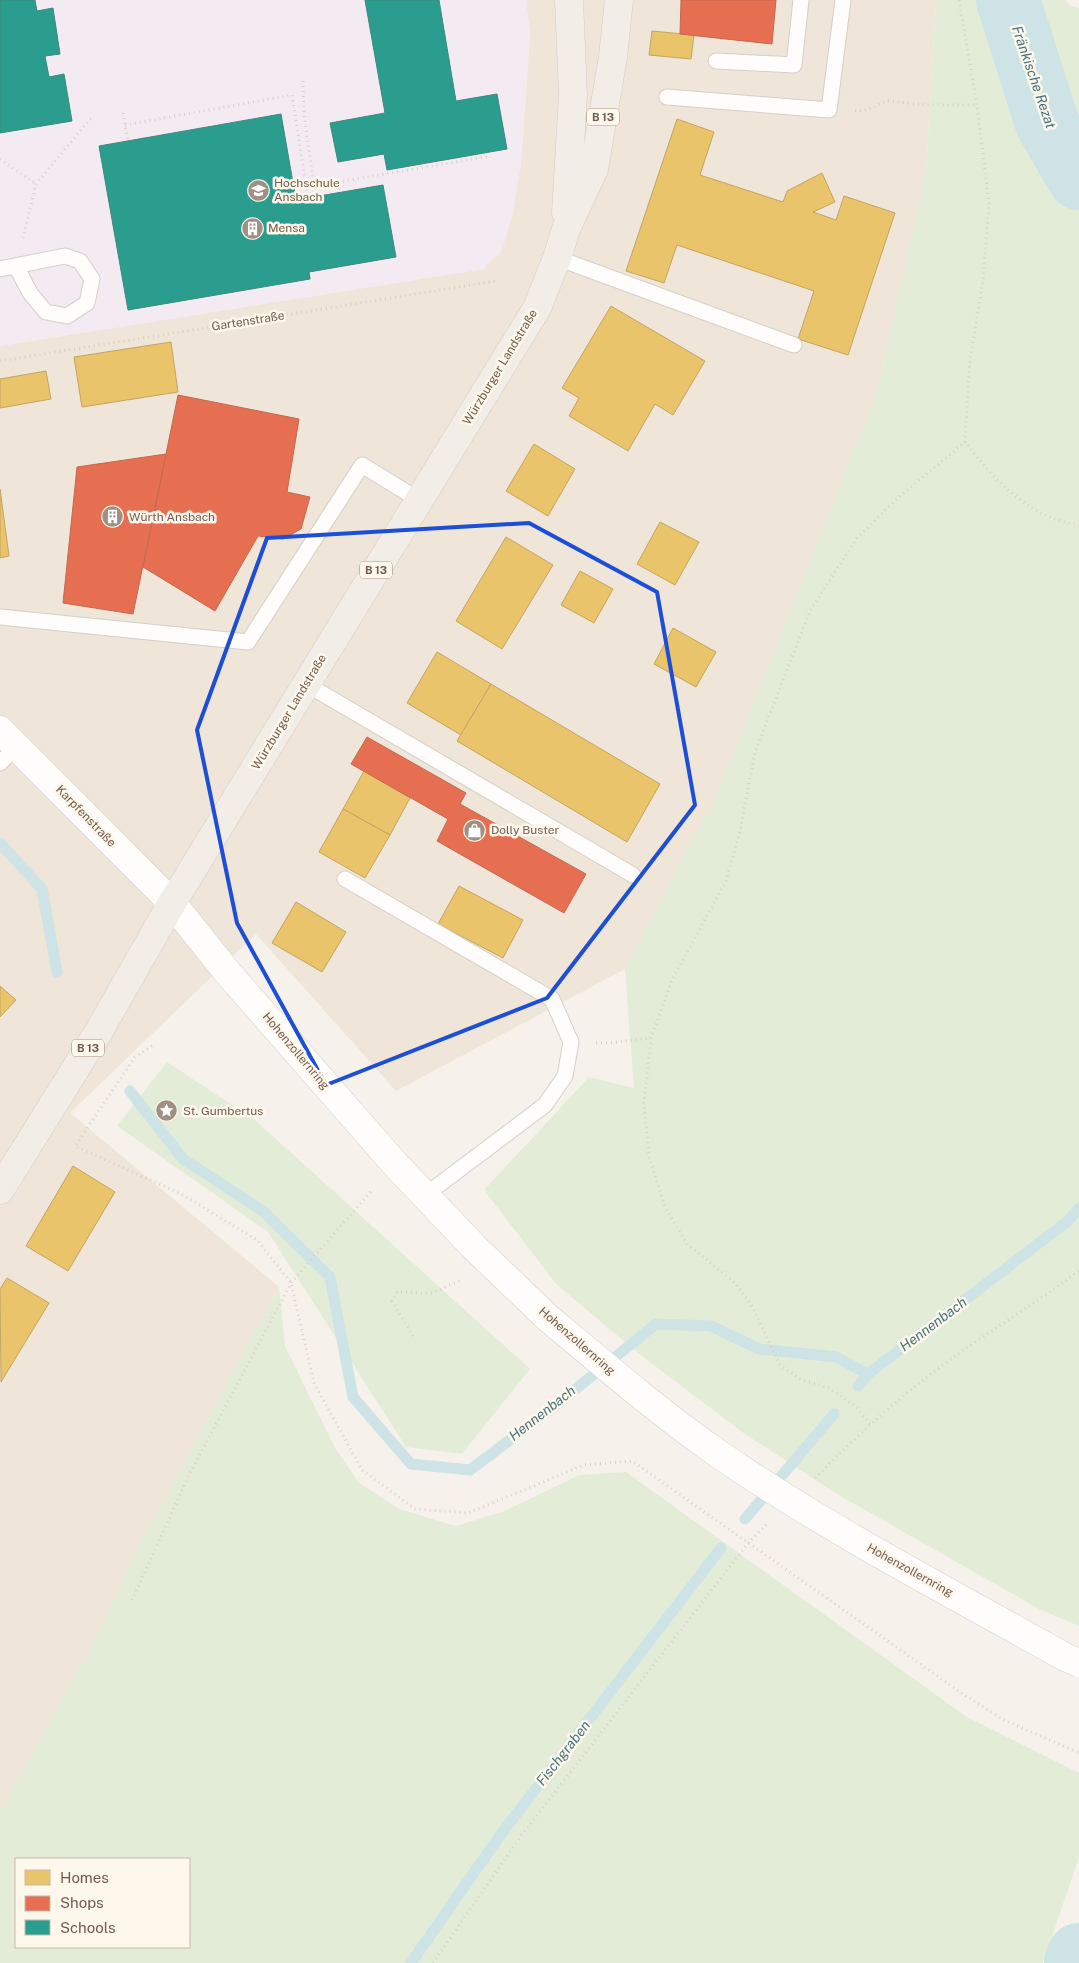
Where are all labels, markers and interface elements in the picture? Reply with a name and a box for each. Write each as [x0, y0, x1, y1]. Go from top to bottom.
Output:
water label: Fränkische Rezat [1009, 23, 1059, 131]
road number: B 13 [587, 108, 619, 125]
place label: Hochschule Ansbach [274, 176, 340, 204]
school or university icon: Hochschule Ansbach [246, 178, 270, 202]
building icon: Mensa [240, 216, 264, 240]
place label: Mensa [268, 221, 305, 235]
street label: Würzburger Landstraße [460, 306, 540, 427]
street label: Gartenstraße [211, 308, 286, 334]
building icon: Würth Ansbach [101, 505, 125, 529]
place label: Würth Ansbach [129, 510, 215, 524]
road number: B 13 [360, 562, 392, 578]
street label: Würzburger Landstraße [249, 651, 329, 772]
street label: Karpfenstraße [53, 782, 119, 850]
shop icon: Dolly Buster [463, 818, 487, 842]
place label: Dolly Buster [491, 823, 560, 837]
street label: Hohenzollernring [260, 1010, 332, 1092]
road number: B 13 [72, 1040, 104, 1056]
place icon: St. Gumbertus [155, 1099, 179, 1123]
place label: St. Gumbertus [183, 1104, 263, 1118]
water label: Hennenbach [896, 1294, 970, 1354]
street label: Hohenzollernring [536, 1304, 618, 1378]
water label: Hennenbach [506, 1382, 578, 1444]
street label: Hohenzollernring [864, 1541, 956, 1599]
water label: Fischgraben [533, 1717, 593, 1789]
legend [15, 1858, 190, 1948]
text: Homes [60, 1869, 109, 1886]
text: Shops [60, 1894, 104, 1911]
text: Schools [60, 1919, 116, 1936]

